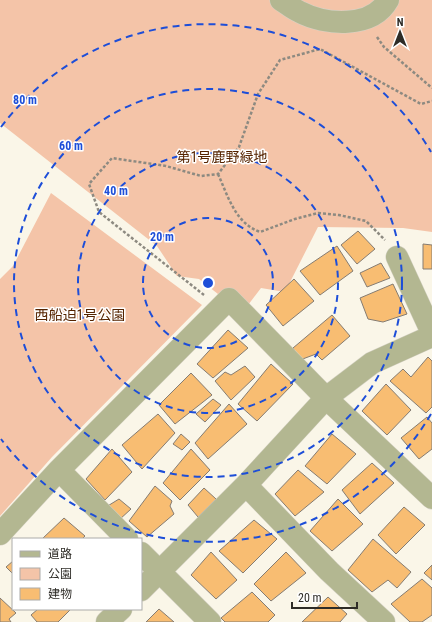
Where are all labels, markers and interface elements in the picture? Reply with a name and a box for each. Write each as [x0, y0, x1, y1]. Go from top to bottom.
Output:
north arrow [380, 12, 420, 52]
text: N [397, 16, 404, 29]
text: 80 m [13, 93, 37, 107]
text: 60 m [59, 139, 83, 153]
park label: 第1号鹿野緑地 [177, 149, 267, 165]
text: 40 m [104, 184, 128, 198]
text: 20 m [150, 230, 174, 244]
centre of rings [201, 276, 215, 290]
park label: 西船迫1号公園 [35, 307, 125, 323]
legend [12, 538, 142, 610]
text: 道路 [48, 547, 72, 561]
text: 公園 [48, 567, 72, 581]
scale bar [292, 584, 357, 610]
text: 建物 [48, 587, 72, 601]
text: 20 m [298, 591, 322, 605]

